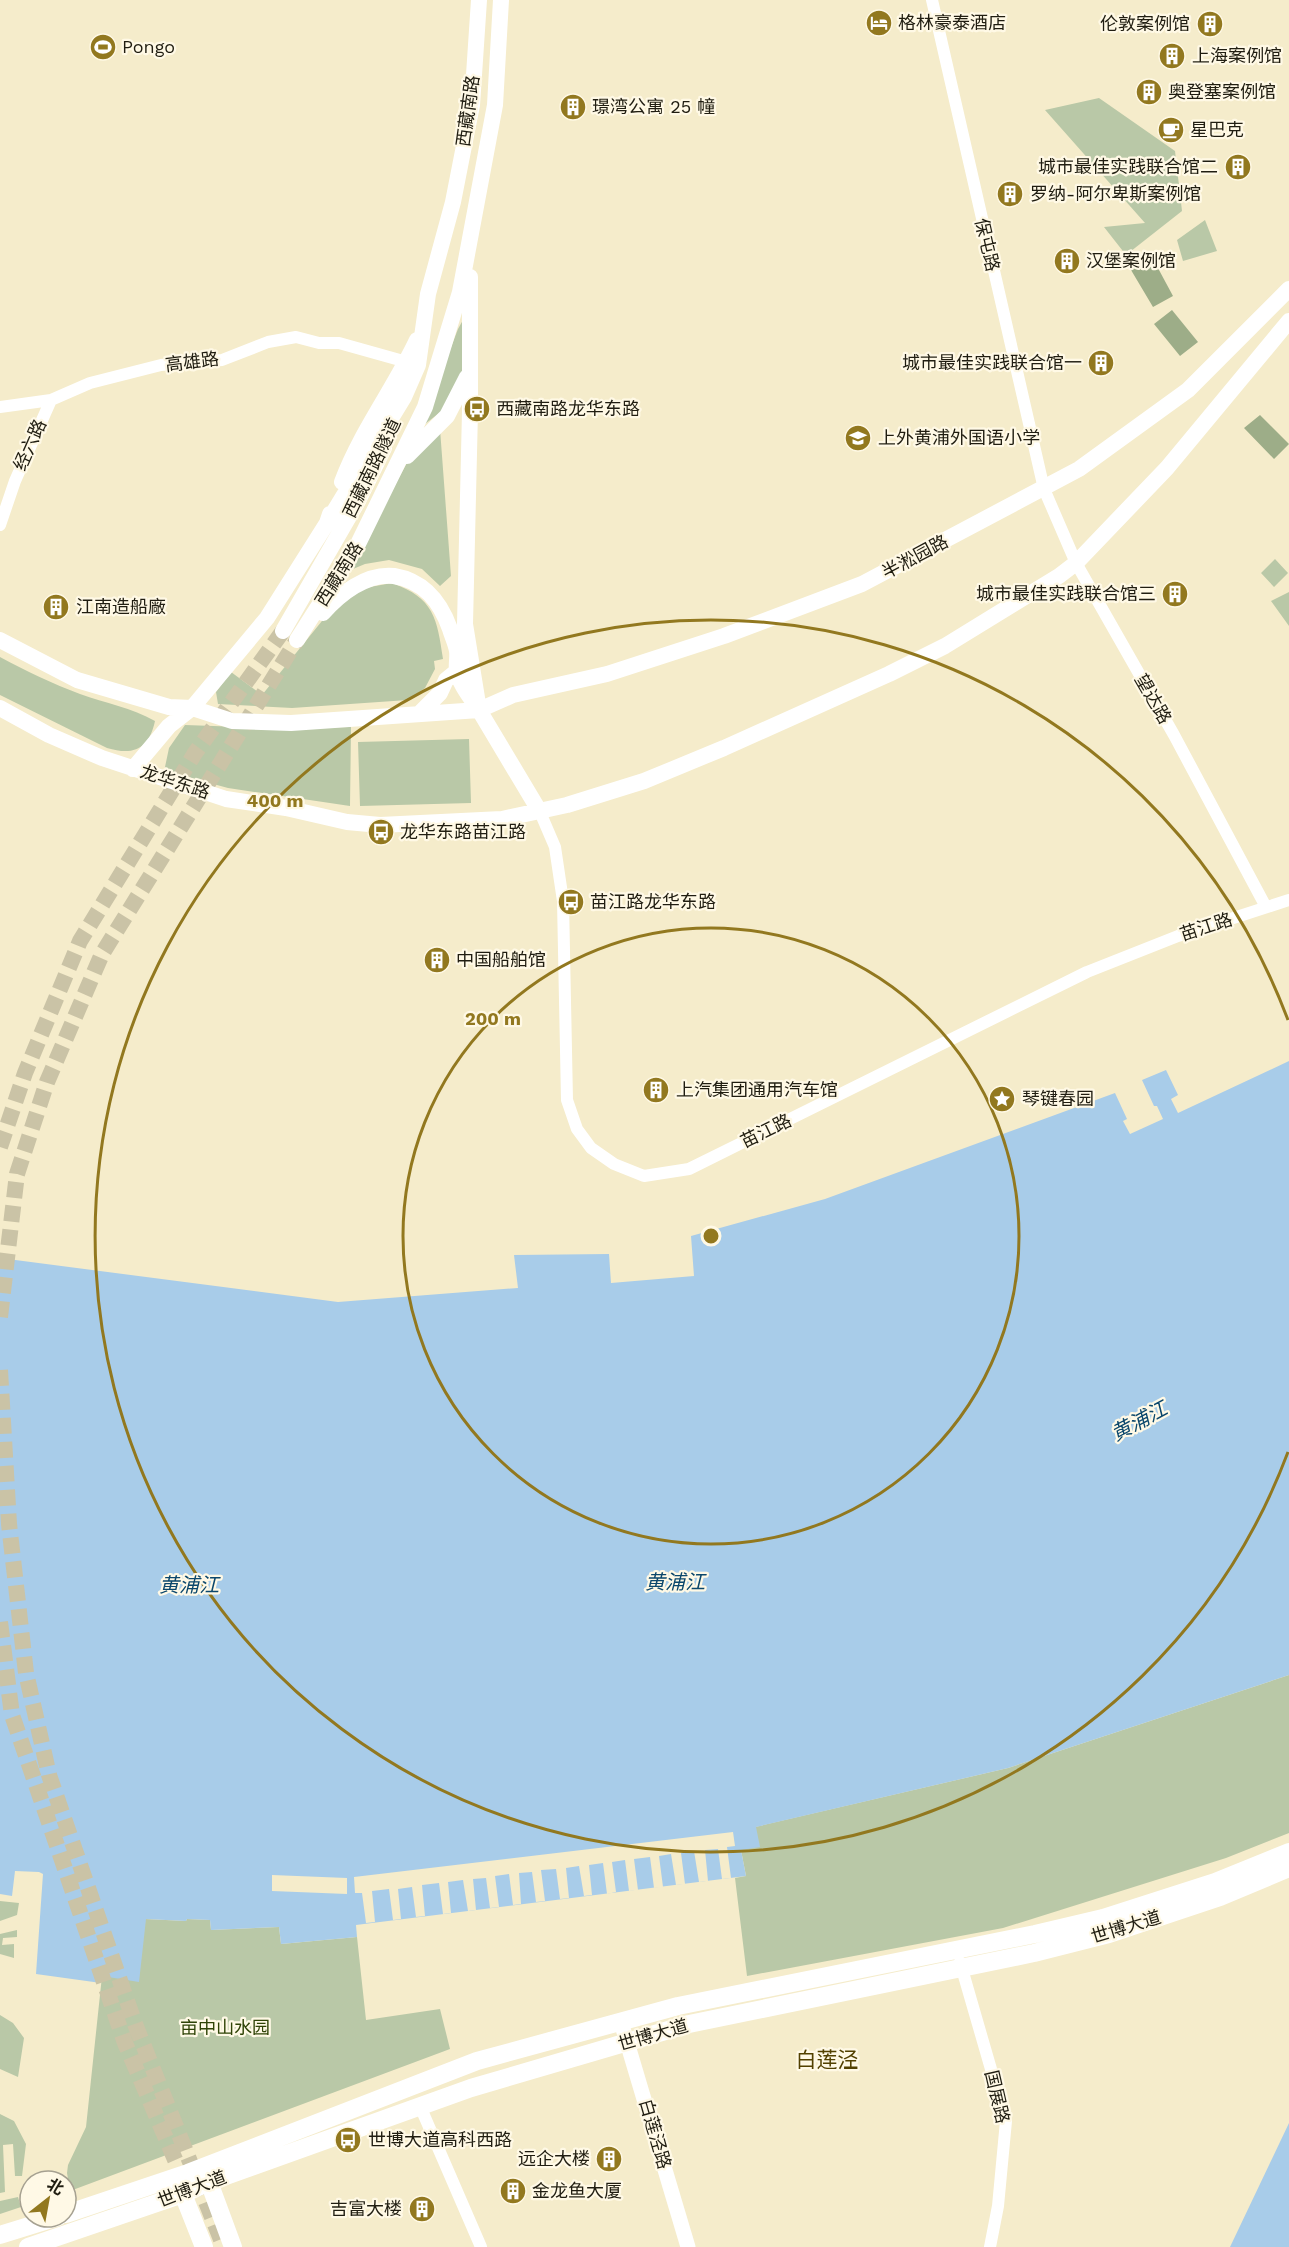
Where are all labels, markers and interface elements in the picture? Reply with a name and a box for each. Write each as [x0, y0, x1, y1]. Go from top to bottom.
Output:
hotel icon: 格林豪泰酒店 [864, 8, 894, 38]
building icon: 伦敦案例馆 [1195, 9, 1225, 39]
place label: 格林豪泰酒店 [898, 12, 1006, 33]
place label: 伦敦案例馆 [1100, 13, 1190, 34]
sports icon: Pongo [88, 32, 118, 62]
place label: Pongo [122, 36, 175, 57]
building icon: 上海案例馆 [1157, 41, 1187, 71]
place label: 上海案例馆 [1192, 45, 1282, 66]
street label: 西藏南路 [452, 74, 483, 148]
building icon: 奥登塞案例馆 [1134, 77, 1164, 107]
place label: 奥登塞案例馆 [1168, 81, 1276, 102]
building icon: 璟湾公寓 25 幢 [558, 92, 588, 122]
place label: 璟湾公寓 25 幢 [592, 96, 715, 117]
cafe icon: 星巴克 [1156, 115, 1186, 145]
place label: 星巴克 [1190, 119, 1244, 140]
building icon: 城市最佳实践联合馆二 [1223, 152, 1253, 182]
place label: 城市最佳实践联合馆二 [1038, 156, 1218, 177]
building icon: 罗纳-阿尔卑斯案例馆 [995, 179, 1025, 209]
place label: 罗纳-阿尔卑斯案例馆 [1030, 183, 1201, 204]
street label: 保屯路 [971, 216, 1004, 274]
building icon: 汉堡案例馆 [1052, 246, 1082, 276]
place label: 汉堡案例馆 [1086, 250, 1176, 271]
street label: 高雄路 [164, 348, 220, 375]
building icon: 城市最佳实践联合馆一 [1086, 348, 1116, 378]
place label: 城市最佳实践联合馆一 [902, 352, 1082, 373]
bus stop icon: 西藏南路龙华东路 [462, 394, 492, 424]
place label: 西藏南路龙华东路 [496, 398, 640, 419]
street label: 西藏南路隧道 [338, 415, 405, 521]
street label: 经六路 [9, 416, 50, 474]
school or university icon: 上外黄浦外国语小学 [843, 423, 873, 453]
place label: 上外黄浦外国语小学 [878, 427, 1040, 448]
street label: 半淞园路 [878, 530, 951, 583]
street label: 西藏南路 [311, 538, 367, 610]
building icon: 城市最佳实践联合馆三 [1160, 579, 1190, 609]
place label: 城市最佳实践联合馆三 [976, 583, 1156, 604]
building icon: 江南造船廠 [41, 592, 71, 622]
place label: 江南造船廠 [76, 596, 166, 617]
street label: 望达路 [1131, 670, 1176, 727]
street label: 龙华东路 [138, 760, 213, 803]
text: 400 m [247, 790, 303, 811]
bus stop icon: 龙华东路苗江路 [366, 817, 396, 847]
place label: 龙华东路苗江路 [400, 821, 526, 842]
bus stop icon: 苗江路龙华东路 [556, 887, 586, 917]
place label: 苗江路龙华东路 [590, 891, 716, 912]
street label: 苗江路 [1177, 908, 1235, 945]
building icon: 中国船舶馆 [422, 945, 452, 975]
place label: 中国船舶馆 [456, 949, 546, 970]
text: 200 m [465, 1008, 521, 1029]
building icon: 上汽集团通用汽车馆 [641, 1075, 671, 1105]
place label: 上汽集团通用汽车馆 [676, 1079, 838, 1100]
place icon: 琴键春园 [987, 1084, 1017, 1114]
place label: 琴键春园 [1022, 1088, 1094, 1109]
street label: 苗江路 [737, 1109, 795, 1152]
centre of rings [701, 1226, 721, 1246]
water label: 黄浦江 [1107, 1395, 1173, 1446]
water label: 黄浦江 [645, 1570, 707, 1594]
water label: 黄浦江 [159, 1573, 221, 1597]
street label: 世博大道 [1088, 1906, 1163, 1947]
street label: 世博大道 [615, 2015, 690, 2055]
park label: 亩中山水园 [180, 2017, 270, 2038]
district label: 白莲泾 [796, 2047, 859, 2072]
street label: 国展路 [981, 2068, 1014, 2126]
street label: 白莲泾路 [635, 2096, 675, 2171]
bus stop icon: 世博大道高科西路 [333, 2125, 363, 2155]
place label: 世博大道高科西路 [368, 2129, 512, 2150]
building icon: 远企大楼 [594, 2144, 624, 2174]
place label: 远企大楼 [518, 2148, 590, 2169]
street label: 世博大道 [154, 2166, 229, 2211]
north arrow [18, 2169, 78, 2229]
text: 北 [44, 2174, 67, 2199]
building icon: 金龙鱼大厦 [498, 2176, 528, 2206]
place label: 金龙鱼大厦 [532, 2180, 622, 2201]
building icon: 吉富大楼 [407, 2194, 437, 2224]
place label: 吉富大楼 [330, 2198, 402, 2219]

